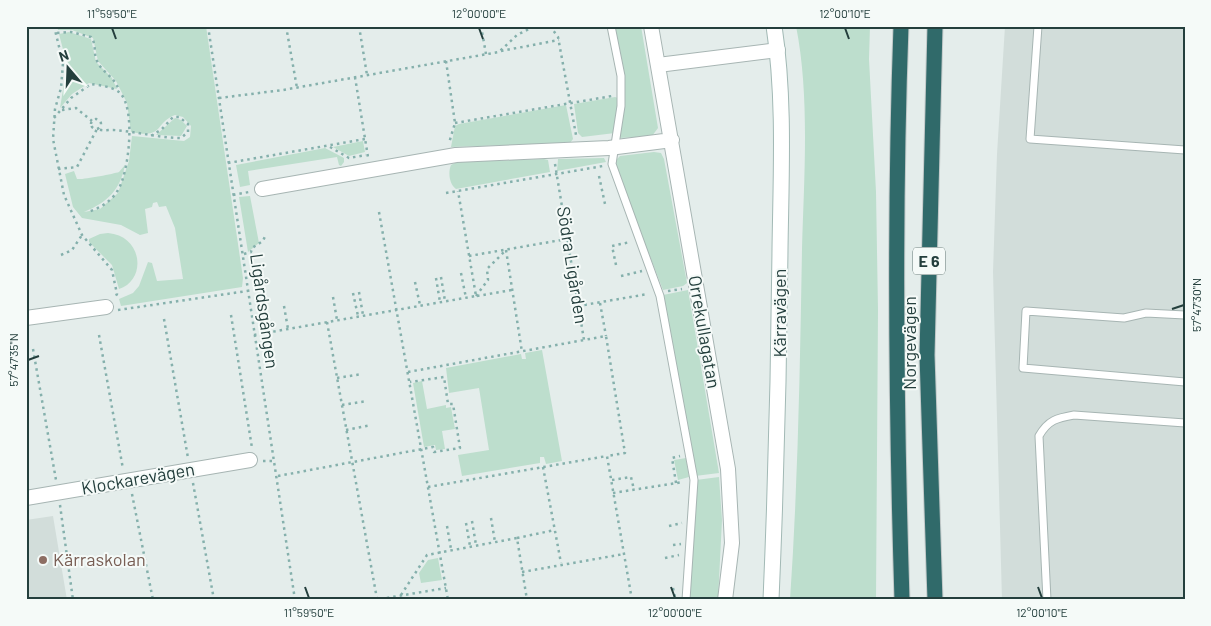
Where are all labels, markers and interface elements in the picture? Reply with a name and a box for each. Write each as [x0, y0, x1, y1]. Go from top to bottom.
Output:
text: 11°59'50"E [87, 6, 137, 20]
text: 12°00'00"E [452, 6, 506, 20]
text: 12°00'10"E [819, 6, 871, 20]
north arrow [42, 42, 92, 92]
text: N [56, 46, 71, 65]
street label: Södra Ligården [553, 205, 593, 325]
road number: E 6 [913, 248, 945, 274]
street label: Ligårdsgången [246, 252, 284, 370]
street label: Kärravägen [768, 269, 790, 357]
street label: Orrekullagatan [684, 274, 726, 390]
text: 57°47'30"N [1189, 278, 1203, 332]
street label: Norgevägen [898, 296, 920, 390]
text: 57°47'35"N [6, 333, 20, 387]
street label: Klockarevägen [79, 457, 196, 499]
place label: Kärraskolan [53, 548, 146, 570]
marker: Kärraskolan [37, 554, 49, 566]
text: 11°59'50"E [284, 605, 334, 619]
text: 12°00'00"E [648, 605, 702, 619]
text: 12°00'10"E [1016, 605, 1068, 619]

